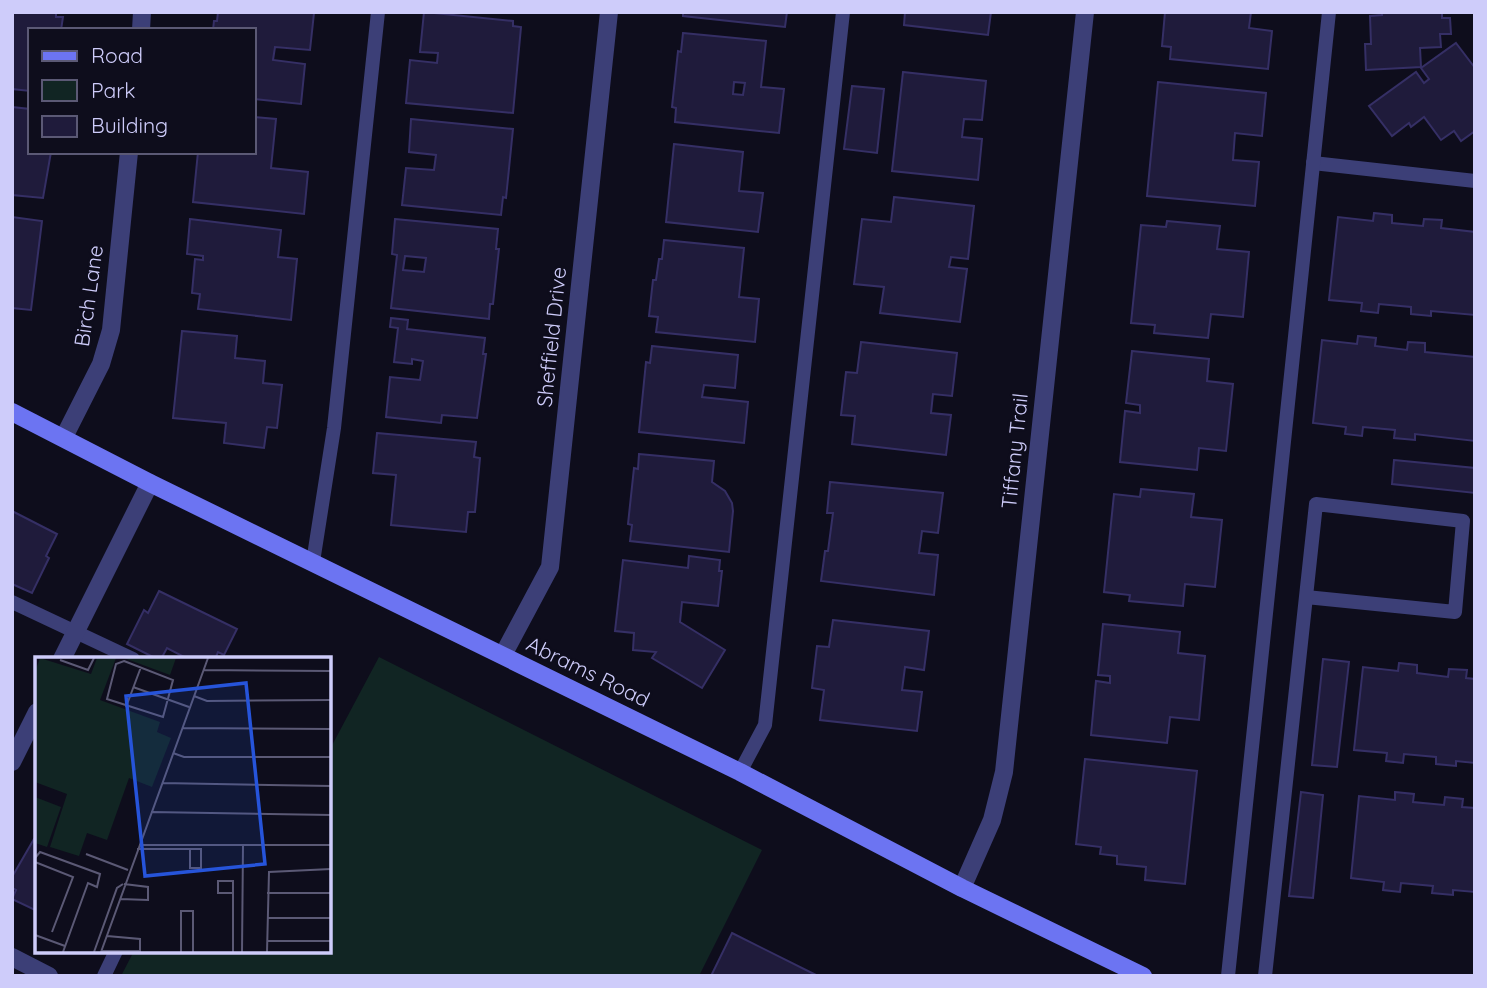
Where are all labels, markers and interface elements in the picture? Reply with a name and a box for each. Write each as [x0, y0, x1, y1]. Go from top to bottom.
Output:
legend [28, 28, 256, 154]
text: Road [91, 42, 143, 68]
text: Park [91, 77, 135, 103]
text: Building [91, 112, 168, 138]
street label: Birch Lane [68, 243, 108, 348]
street label: Sheffield Drive [531, 266, 571, 408]
street label: Tiffany Trail [995, 392, 1033, 510]
street label: Abrams Road [523, 630, 654, 712]
inset map [35, 657, 331, 953]

